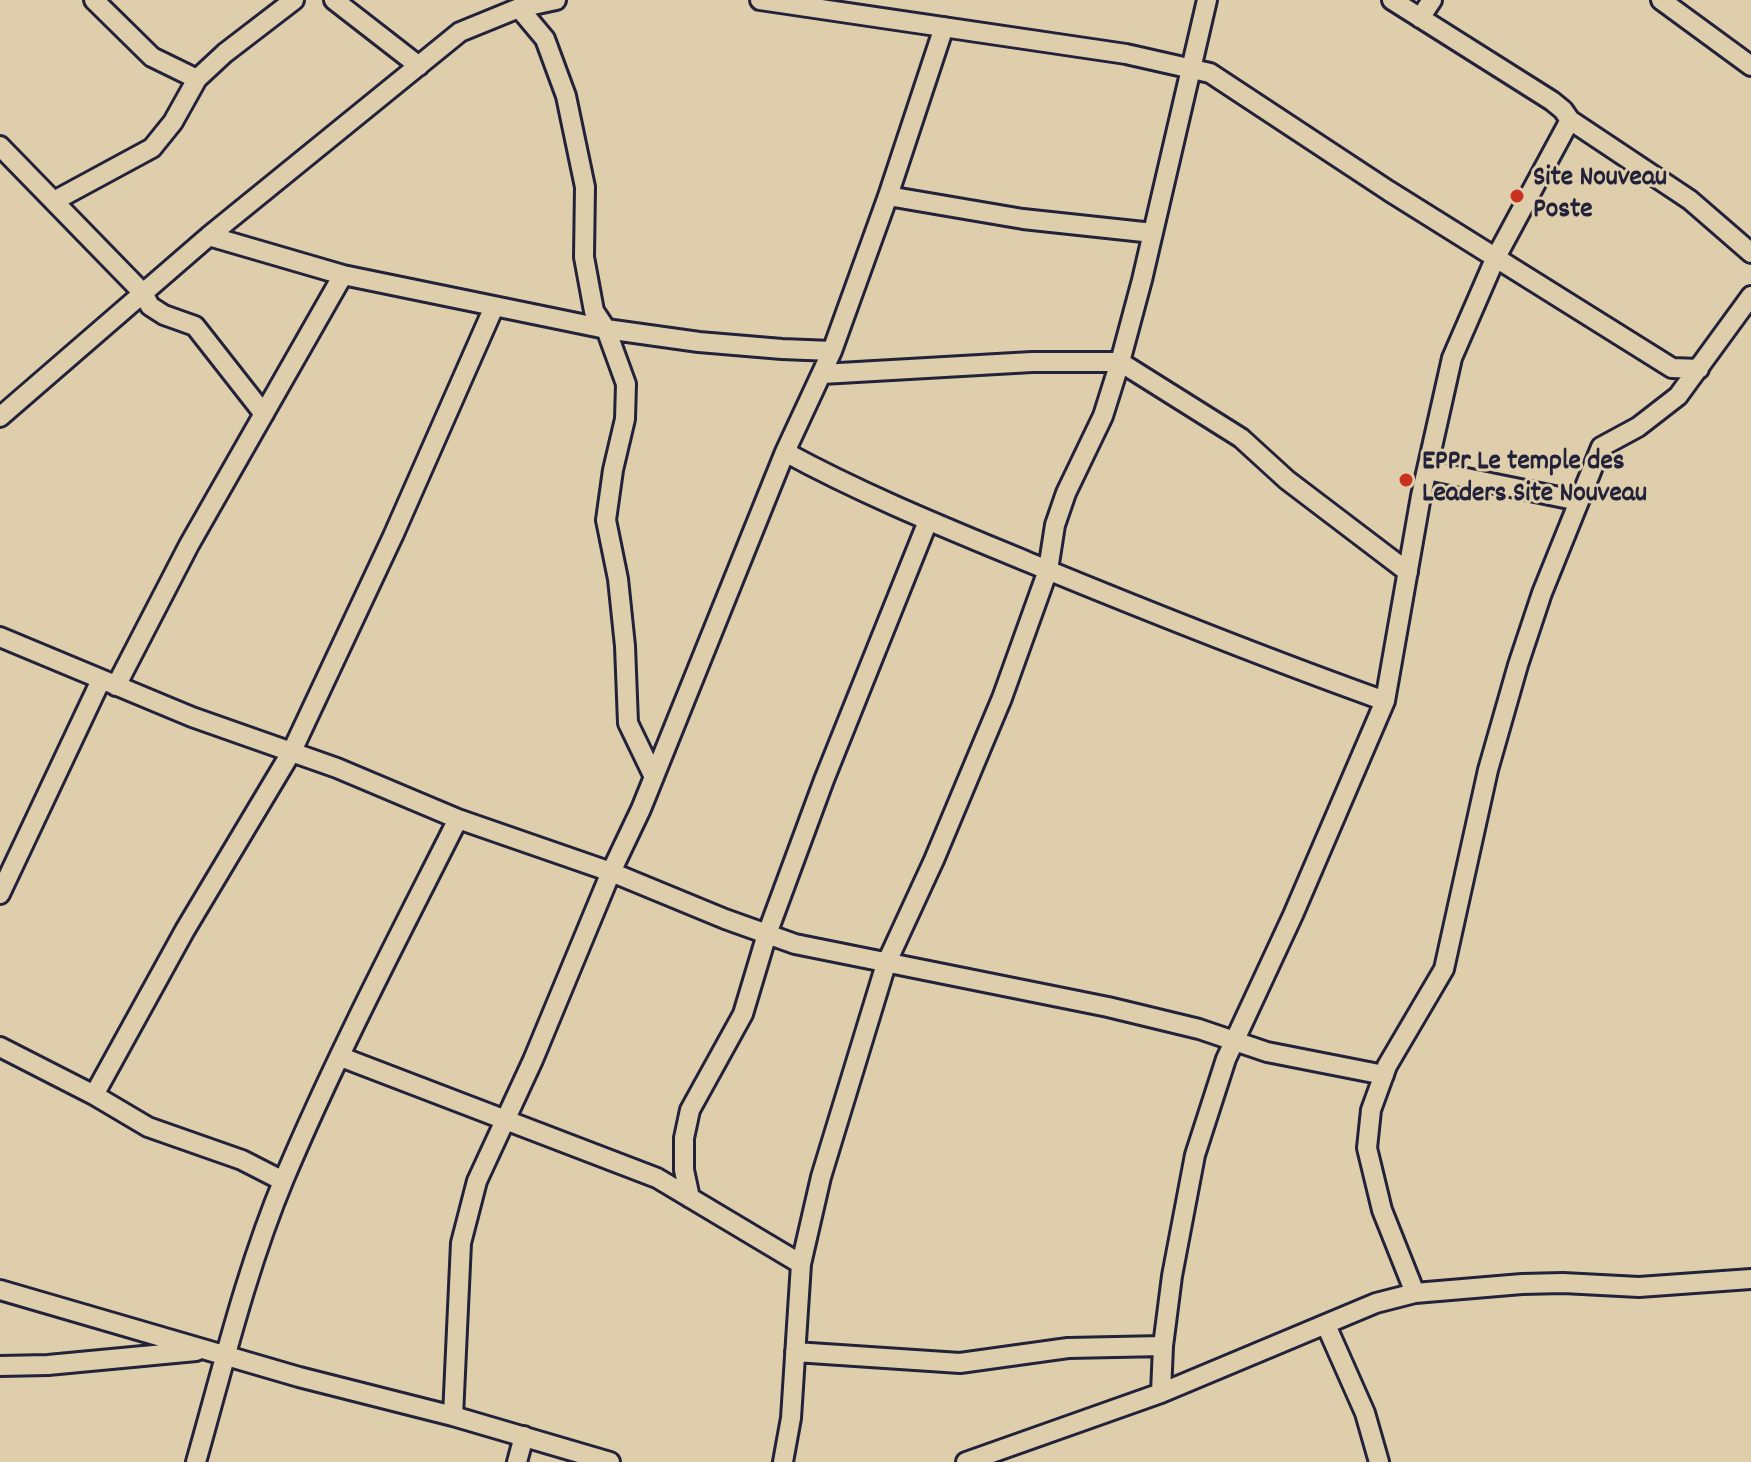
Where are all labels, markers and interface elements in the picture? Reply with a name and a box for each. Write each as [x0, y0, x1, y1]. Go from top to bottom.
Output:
place label: Site Nouveau Poste [1533, 163, 1667, 229]
marker: Site Nouveau Poste [1508, 187, 1526, 205]
place label: EPPr Le temple des Leaders Site Nouveau [1422, 447, 1647, 513]
marker: EPPr Le temple des Leaders Site Nouveau [1397, 471, 1415, 489]

